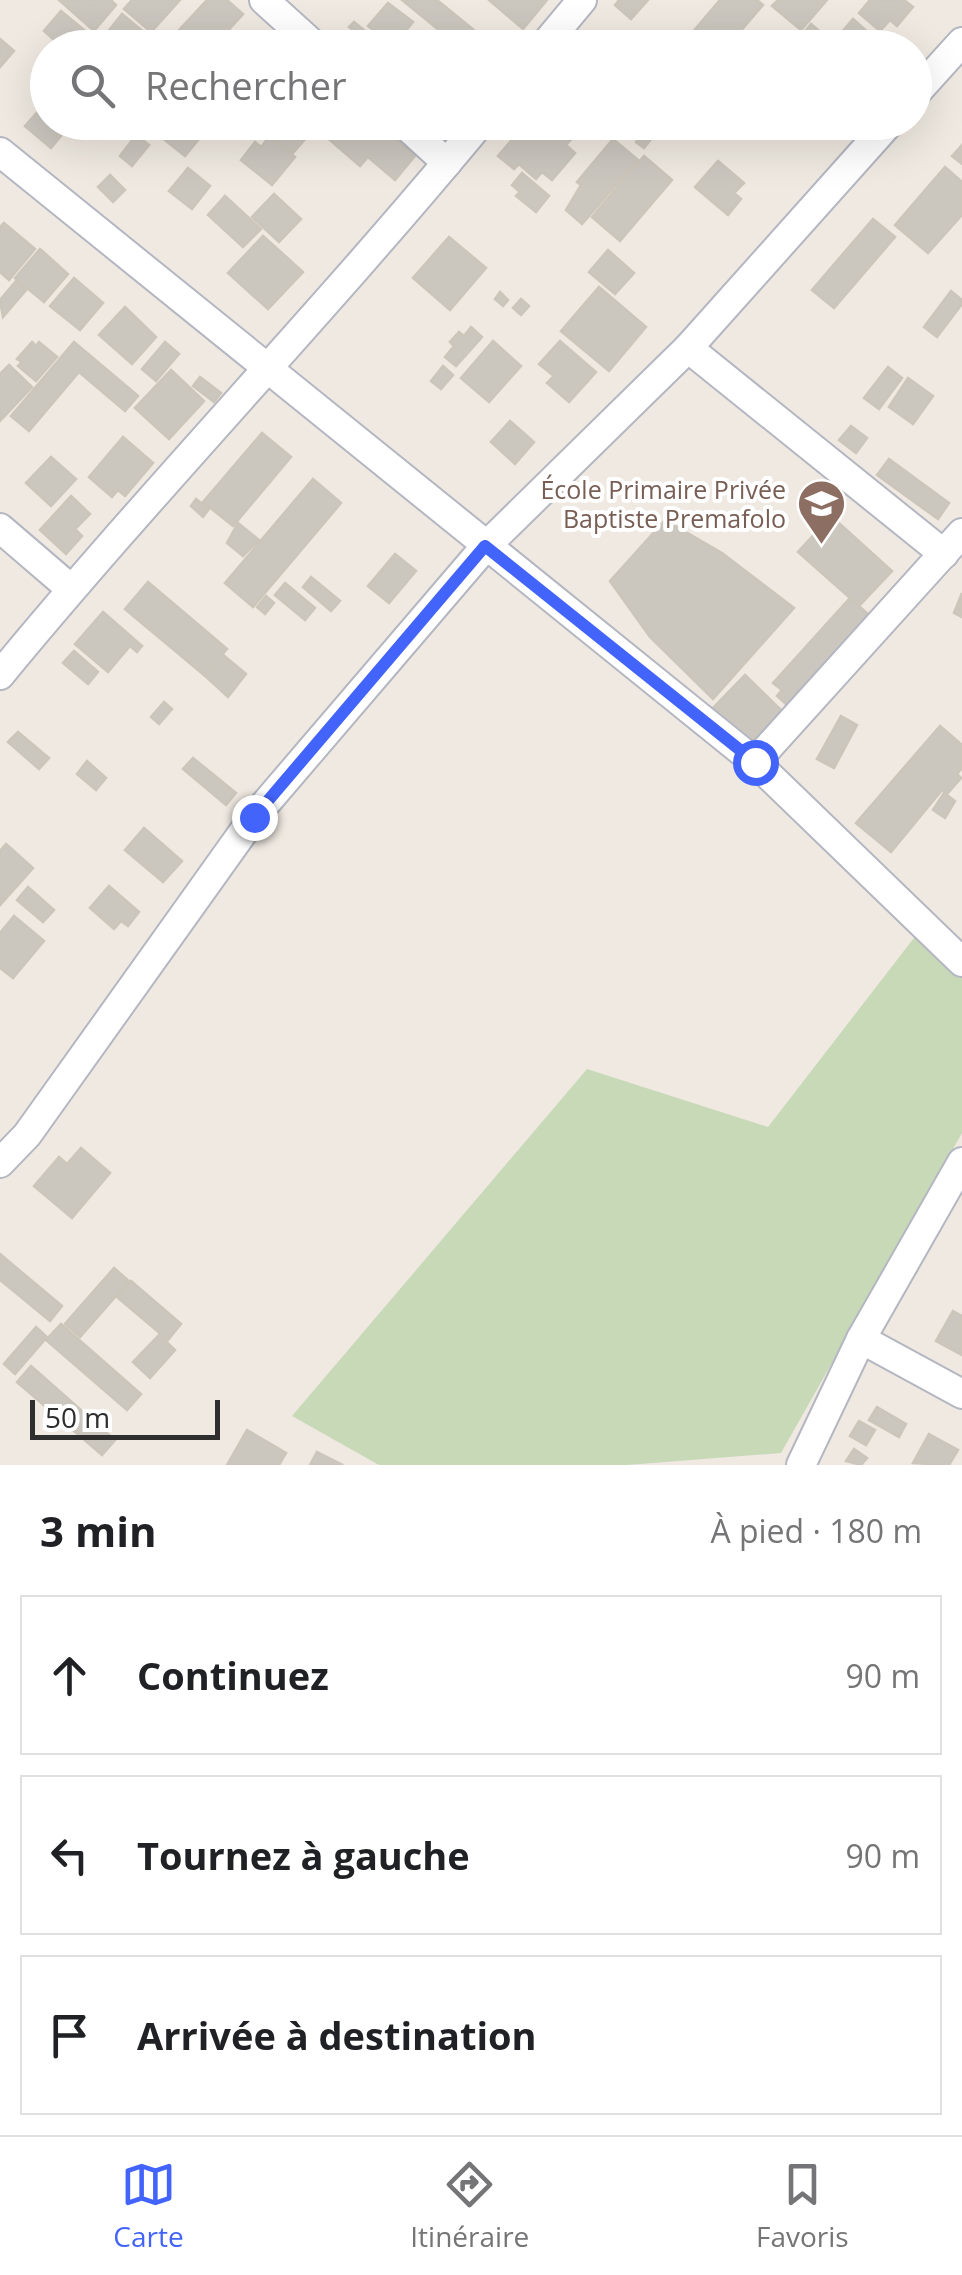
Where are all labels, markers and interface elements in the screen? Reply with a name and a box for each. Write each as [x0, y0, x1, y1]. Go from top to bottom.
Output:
search box [30, 30, 932, 140]
icon: search [65, 58, 120, 113]
text: Rechercher [145, 59, 347, 111]
place label: École Primaire Privée Baptiste Premafolo [540, 472, 786, 535]
school or university icon: École Primaire Privée Baptiste Premafolo [795, 478, 847, 546]
route start [733, 740, 779, 786]
route end [232, 795, 278, 841]
scale bar [30, 1395, 220, 1440]
text: 50 m [45, 1398, 110, 1436]
text: 3 min [40, 1502, 157, 1559]
text: À pied · 180 m [710, 1509, 922, 1552]
icon: ahead [42, 1648, 97, 1703]
text: Continuez [137, 1649, 329, 1701]
text: 90 m [845, 1654, 920, 1697]
icon: left [42, 1828, 97, 1883]
text: Tournez à gauche [137, 1829, 470, 1881]
text: 90 m [845, 1834, 920, 1877]
icon: arrive [42, 2008, 97, 2063]
text: Arrivée à destination [137, 2009, 537, 2061]
tab: Carte [113, 2157, 184, 2255]
tab: Itinéraire [410, 2157, 529, 2255]
tab: Favoris [756, 2157, 849, 2255]

